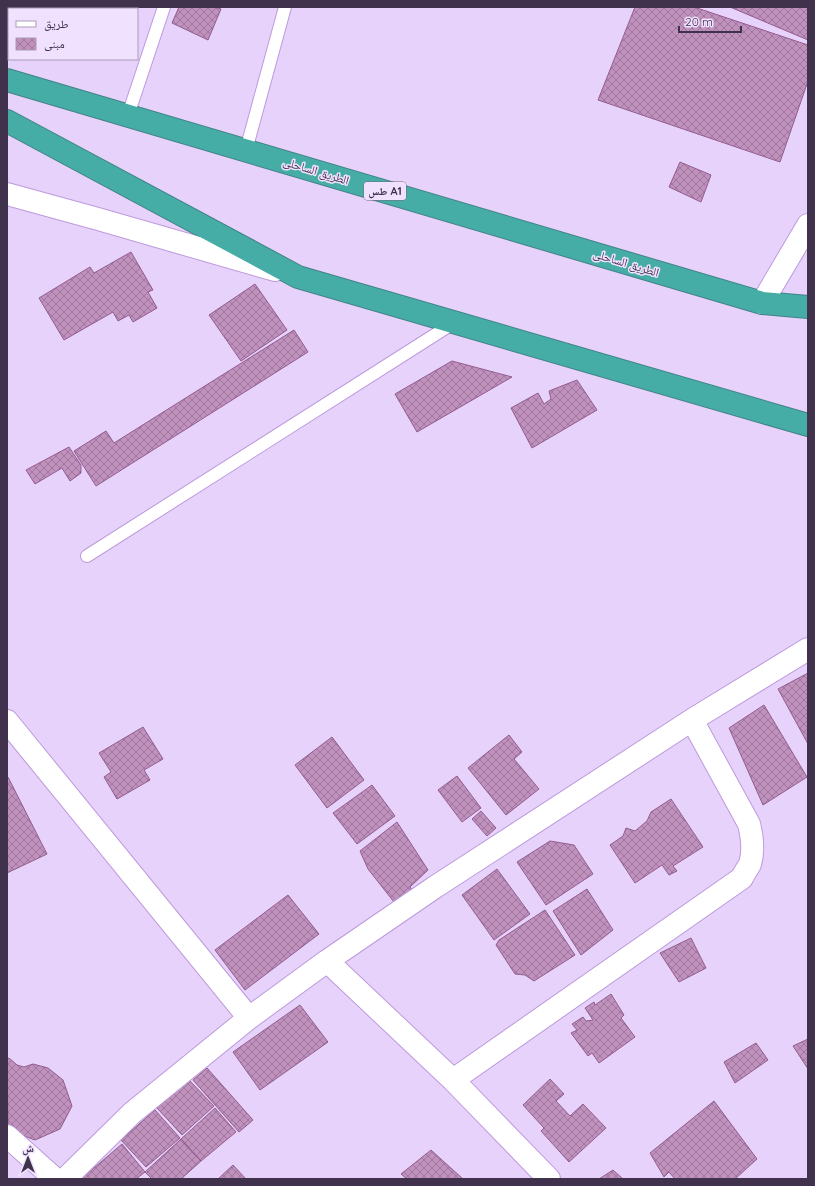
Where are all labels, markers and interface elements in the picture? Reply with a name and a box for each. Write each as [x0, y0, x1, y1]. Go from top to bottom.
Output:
legend [8, 8, 138, 60]
scale bar [679, 8, 741, 34]
text: 20 m [685, 14, 713, 29]
text: طريق [44, 16, 69, 31]
text: مبنى [44, 36, 65, 51]
street label: الطريق الساحلى [281, 153, 351, 188]
road number: طس A1 [364, 182, 406, 200]
street label: الطريق الساحلى [591, 245, 661, 280]
north arrow [8, 1138, 48, 1178]
text: ش [22, 1141, 34, 1156]

